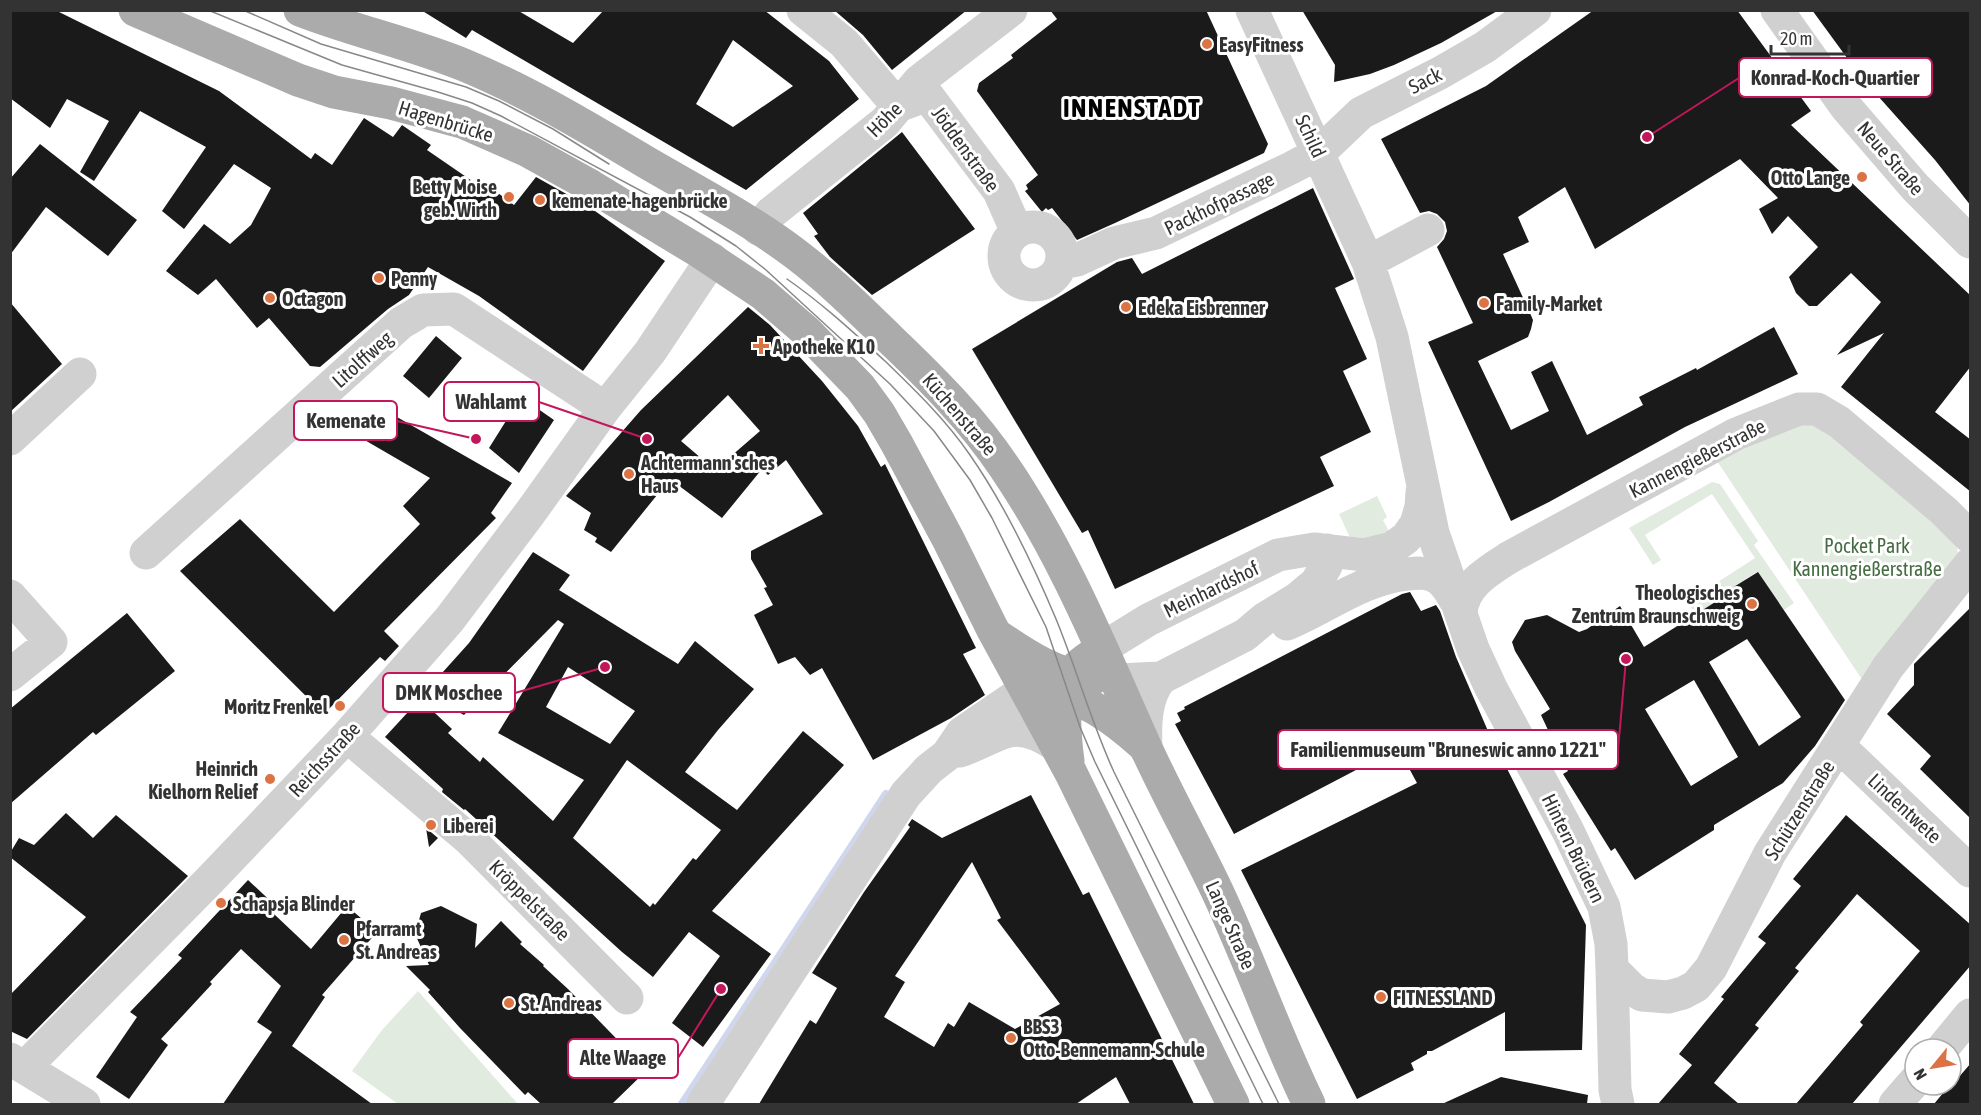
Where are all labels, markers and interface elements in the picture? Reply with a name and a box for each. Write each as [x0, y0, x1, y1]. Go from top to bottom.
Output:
scale bar [1771, 18, 1849, 56]
text: 20 m [1780, 28, 1812, 49]
place label: EasyFitness [1219, 33, 1303, 56]
marker: EasyFitness [1200, 37, 1214, 51]
callout: Konrad-Koch-Quartier [1739, 58, 1932, 97]
street label: Sack [1405, 62, 1445, 98]
text: Konrad-Koch-Quartier [1751, 65, 1920, 89]
district label: INNENSTADT [1063, 93, 1201, 123]
street label: Hagenbrücke [396, 96, 496, 146]
street label: Höhe [862, 97, 906, 141]
street label: Jöddenstraße [927, 102, 1005, 196]
street label: Schild [1291, 111, 1331, 161]
street label: Neue Straße [1853, 117, 1929, 199]
place label: Otto Lange [1771, 166, 1850, 189]
street label: Packhofpassage [1160, 167, 1278, 239]
marker: Otto Lange [1855, 170, 1869, 184]
place label: Betty Moise geb. Wirth [412, 175, 497, 221]
place label: kemenate-hagenbrücke [552, 189, 728, 212]
marker: Betty Moise geb. Wirth [502, 190, 516, 204]
marker: kemenate-hagenbrücke [533, 193, 547, 207]
place label: Penny [391, 267, 438, 290]
marker: Penny [372, 271, 386, 285]
place label: Octagon [282, 287, 343, 310]
marker: Octagon [263, 291, 277, 305]
place label: Family-Market [1496, 292, 1602, 315]
place label: Edeka Eisbrenner [1138, 296, 1266, 319]
marker: Family-Market [1477, 296, 1491, 310]
marker: Edeka Eisbrenner [1119, 300, 1133, 314]
street label: Litolffweg [327, 326, 397, 392]
place label: Apotheke K10 [772, 335, 875, 358]
marker: Apotheke K10 [754, 339, 768, 353]
street label: Küchenstraße [918, 368, 1002, 460]
callout: Wahlamt [444, 382, 539, 421]
text: Wahlamt [454, 389, 527, 413]
callout: Kemenate [294, 401, 397, 440]
text: Kemenate [306, 408, 386, 432]
street label: Kannengießerstraße [1625, 414, 1769, 502]
place label: Achtermann'sches Haus [640, 451, 775, 497]
marker: Achtermann'sches Haus [622, 467, 636, 481]
park label: Pocket Park Kannengießerstraße [1792, 534, 1942, 580]
street label: Meinhardshof [1160, 556, 1263, 622]
place label: Theologisches Zentrum Braunschweig [1572, 581, 1740, 627]
marker: Theologisches Zentrum Braunschweig [1745, 597, 1759, 611]
callout: DMK Moschee [383, 673, 515, 712]
text: DMK Moschee [395, 680, 503, 704]
place label: Moritz Frenkel [224, 695, 329, 718]
marker: Moritz Frenkel [333, 699, 347, 713]
street label: Reichsstraße [284, 717, 364, 801]
callout: Familienmuseum "Bruneswic anno 1221" [1278, 730, 1618, 769]
text: Familienmuseum "Bruneswic anno 1221" [1290, 737, 1606, 761]
street label: Schützenstraße [1759, 756, 1839, 864]
place label: Heinrich Kielhorn Relief [148, 757, 258, 803]
street label: Lindentwete [1864, 768, 1946, 848]
marker: Heinrich Kielhorn Relief [263, 772, 277, 786]
street label: Hintern Brüdern [1538, 790, 1610, 906]
place label: Liberei [443, 814, 493, 837]
marker: Liberei [424, 818, 438, 832]
street label: Kröppelstraße [485, 855, 575, 945]
street label: Lange Straße [1201, 877, 1261, 973]
place label: Schapsja Blinder [233, 892, 356, 915]
marker: Schapsja Blinder [214, 896, 228, 910]
place label: Pfarramt St. Andreas [356, 917, 437, 963]
marker: Pfarramt St. Andreas [337, 933, 351, 947]
place label: FITNESSLAND [1393, 986, 1493, 1009]
marker: FITNESSLAND [1374, 990, 1388, 1004]
place label: St. Andreas [521, 992, 602, 1015]
marker: St. Andreas [502, 996, 516, 1010]
place label: BBS3 Otto-Bennemann-Schule [1023, 1015, 1205, 1061]
marker: BBS3 Otto-Bennemann-Schule [1004, 1031, 1018, 1045]
north arrow [1903, 1037, 1963, 1097]
callout: Alte Waage [568, 1039, 678, 1078]
text: Alte Waage [579, 1045, 666, 1069]
text: N [1910, 1066, 1930, 1083]

